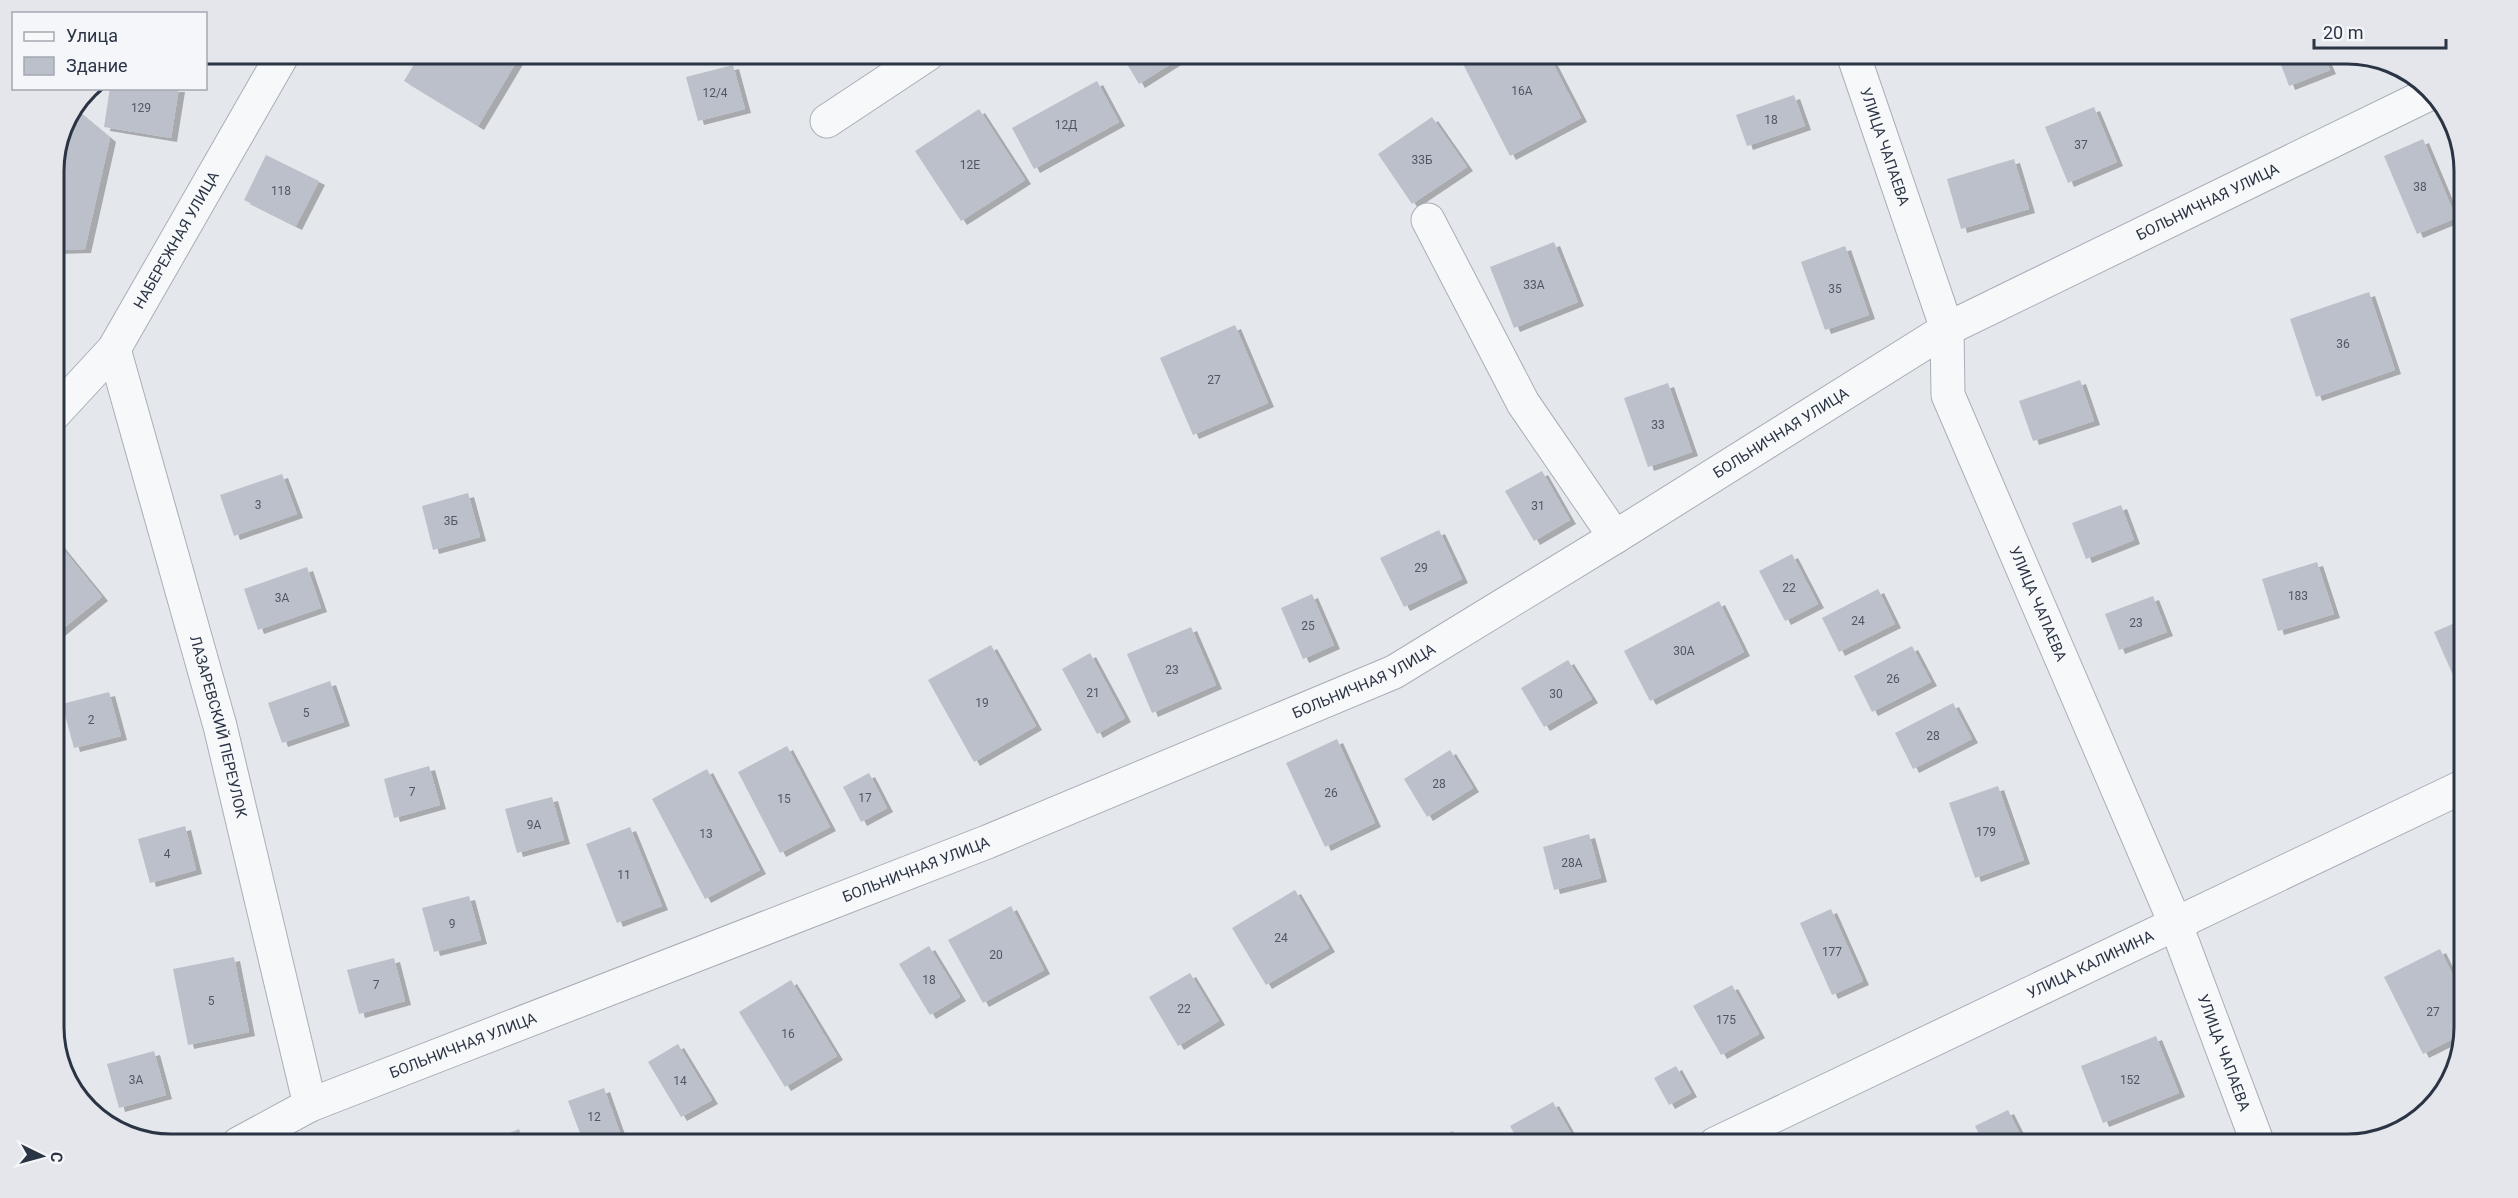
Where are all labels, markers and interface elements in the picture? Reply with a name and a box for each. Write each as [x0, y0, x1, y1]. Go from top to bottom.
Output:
legend [12, 12, 207, 90]
scale bar [2314, 12, 2446, 50]
text: 20 m [2323, 22, 2363, 43]
text: Улица [66, 25, 118, 46]
text: Здание [66, 55, 128, 76]
house number: 16А [1511, 84, 1533, 98]
street label: УЛИЦА ЧАПАЕВА [1856, 85, 1913, 208]
house number: 12/4 [702, 86, 728, 100]
house number: 129 [131, 101, 151, 115]
house number: 18 [1764, 113, 1778, 127]
house number: 12Д [1055, 118, 1077, 132]
house number: 37 [2074, 138, 2088, 152]
house number: 33Б [1411, 153, 1433, 167]
house number: 12Е [960, 158, 980, 172]
street label: БОЛЬНИЧНАЯ УЛИЦА [2133, 159, 2282, 244]
street label: НАБЕРЕЖНАЯ УЛИЦА [130, 168, 223, 312]
house number: 38 [2413, 180, 2427, 194]
house number: 118 [271, 184, 291, 198]
house number: 33А [1523, 278, 1545, 292]
house number: 35 [1828, 282, 1842, 296]
house number: 36 [2336, 337, 2350, 351]
house number: 27 [1207, 373, 1221, 387]
street label: БОЛЬНИЧНАЯ УЛИЦА [1710, 384, 1852, 482]
house number: 33 [1651, 418, 1665, 432]
house number: 3 [255, 498, 261, 512]
house number: 31 [1531, 499, 1545, 513]
house number: 3Б [444, 514, 459, 528]
street label: УЛИЦА ЧАПАЕВА [2005, 544, 2071, 664]
house number: 29 [1414, 561, 1428, 575]
house number: 22 [1782, 581, 1796, 595]
house number: 183 [2288, 589, 2308, 603]
house number: 3А [275, 591, 289, 605]
house number: 24 [1851, 614, 1865, 628]
house number: 23 [2129, 616, 2143, 630]
house number: 25 [1301, 619, 1315, 633]
street label: ЛАЗАРЕВСКИЙ ПЕРЕУЛОК [186, 633, 251, 820]
street label: БОЛЬНИЧНАЯ УЛИЦА [1290, 640, 1439, 722]
house number: 30А [1673, 644, 1695, 658]
house number: 23 [1165, 663, 1179, 677]
house number: 26 [1886, 672, 1900, 686]
house number: 21 [1086, 686, 1100, 700]
house number: 30 [1549, 687, 1563, 701]
house number: 19 [975, 696, 989, 710]
house number: 5 [303, 706, 310, 720]
house number: 2 [88, 713, 95, 727]
house number: 28 [1926, 729, 1940, 743]
house number: 28 [1432, 777, 1446, 791]
house number: 7 [409, 785, 416, 799]
house number: 26 [1324, 786, 1338, 800]
house number: 17 [858, 791, 872, 805]
house number: 15 [777, 792, 791, 806]
house number: 9А [527, 818, 541, 832]
house number: 179 [1976, 825, 1996, 839]
house number: 13 [699, 827, 713, 841]
street label: БОЛЬНИЧНАЯ УЛИЦА [840, 833, 992, 906]
house number: 4 [164, 847, 171, 861]
house number: 28А [1561, 856, 1583, 870]
house number: 11 [617, 868, 631, 882]
house number: 9 [449, 917, 455, 931]
street label: УЛИЦА КАЛИНИНА [2024, 927, 2157, 1002]
house number: 24 [1274, 931, 1288, 945]
house number: 177 [1822, 945, 1842, 959]
house number: 20 [989, 948, 1003, 962]
house number: 18 [922, 973, 936, 987]
house number: 7 [373, 978, 380, 992]
street label: УЛИЦА ЧАПАЕВА [2194, 992, 2254, 1114]
house number: 5 [208, 994, 215, 1008]
house number: 22 [1177, 1002, 1191, 1016]
house number: 27 [2426, 1005, 2440, 1019]
street label: БОЛЬНИЧНАЯ УЛИЦА [387, 1009, 539, 1082]
house number: 175 [1716, 1013, 1736, 1027]
house number: 16 [781, 1027, 795, 1041]
house number: 3А [129, 1073, 143, 1087]
house number: 152 [2120, 1073, 2140, 1087]
house number: 14 [673, 1074, 687, 1088]
house number: 12 [587, 1110, 601, 1124]
north arrow [12, 1126, 72, 1186]
text: С [47, 1151, 66, 1163]

